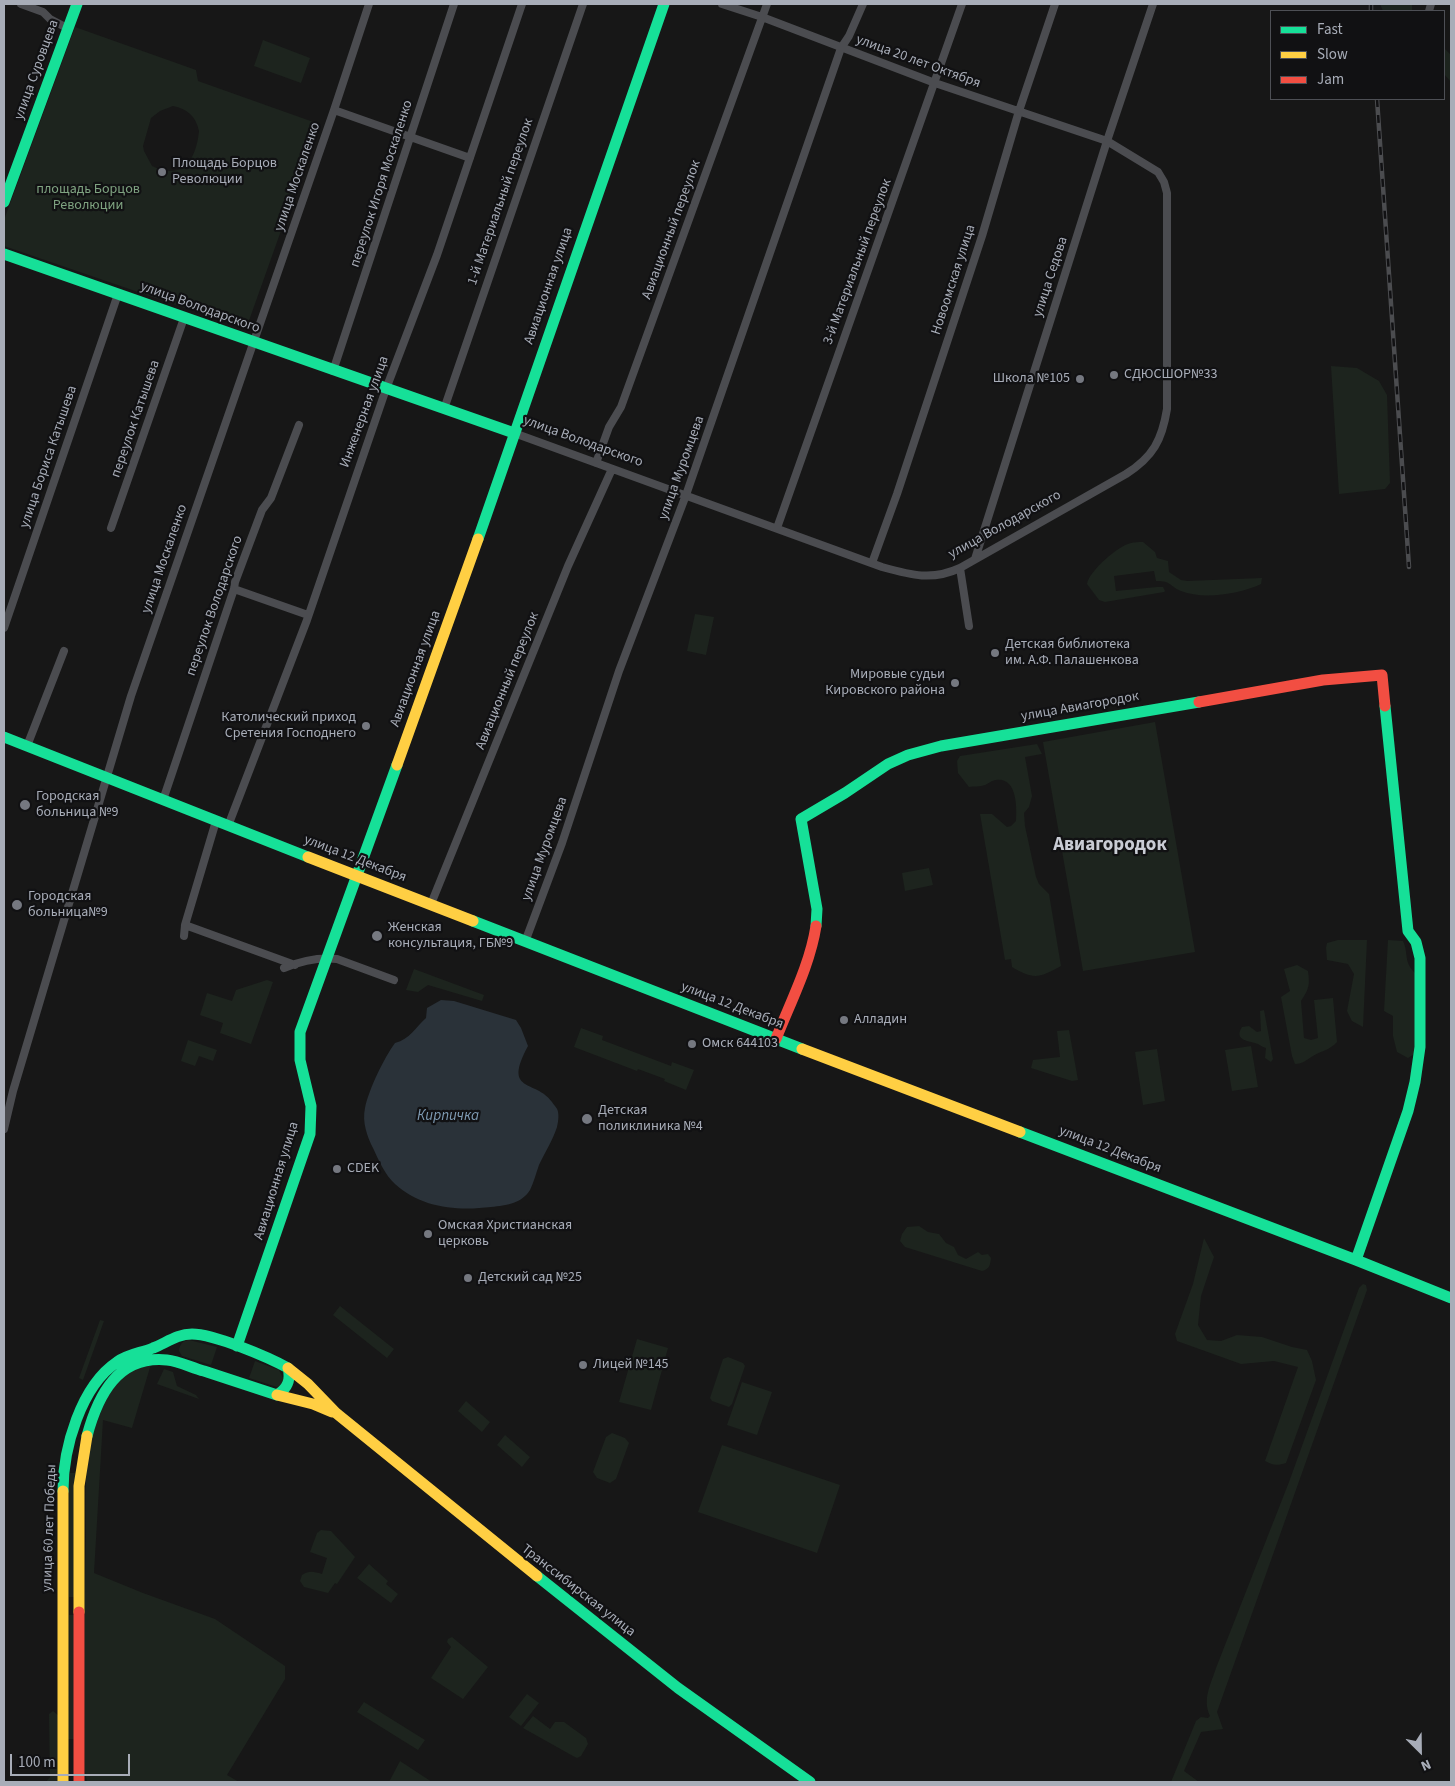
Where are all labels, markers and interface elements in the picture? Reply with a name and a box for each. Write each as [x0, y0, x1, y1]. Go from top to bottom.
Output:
legend [1270, 10, 1445, 100]
street label: улица Суровцева [11, 18, 63, 122]
text: Fast [1317, 19, 1343, 40]
street label: улица 20 лет Октября [853, 32, 983, 92]
text: Slow [1317, 44, 1348, 65]
text: Jam [1317, 69, 1344, 90]
street label: переулок Игоря Москаленко [347, 98, 417, 270]
street label: 1-й Материальный переулок [465, 116, 537, 288]
street label: улица Москаленко [271, 120, 325, 234]
place label: Площадь Борцов Революции [172, 156, 277, 188]
street label: Авиационный переулок [639, 158, 705, 302]
marker: Площадь Борцов Революции [156, 166, 168, 178]
street label: 3-й Материальный переулок [820, 177, 896, 347]
park label: площадь Борцов Революции [36, 182, 140, 214]
street label: Новоомская улица [928, 223, 980, 337]
street label: Авиационная улица [521, 225, 577, 347]
street label: улица Седова [1030, 235, 1072, 319]
street label: улица Володарского [138, 279, 262, 337]
street label: Инженерная улица [337, 354, 393, 470]
street label: переулок Катышева [108, 358, 164, 480]
place label: СДЮСШОР№33 [1124, 367, 1217, 383]
marker: СДЮСШОР№33 [1108, 369, 1120, 381]
place label: Школа №105 [993, 371, 1070, 387]
marker: Школа №105 [1074, 373, 1086, 385]
street label: улица Бориса Катышева [17, 384, 81, 530]
street label: улица Володарского [521, 413, 645, 471]
street label: улица Муромцева [655, 414, 709, 522]
street label: улица Володарского [946, 487, 1064, 563]
street label: улица Москаленко [138, 502, 192, 616]
street label: переулок Володарского [183, 534, 247, 678]
street label: Авиационная улица [387, 609, 445, 729]
street label: Авиационный переулок [473, 610, 543, 752]
place label: Детская библиотека им. А.Ф. Палашенкова [1005, 637, 1139, 670]
marker: Детская библиотека им. А.Ф. Палашенкова [989, 647, 1001, 659]
place label: Мировые судьи Кировского района [825, 667, 945, 700]
marker: Мировые судьи Кировского района [949, 677, 961, 689]
street label: улица Авиагородок [1020, 688, 1140, 726]
place label: Католический приход Сретения Господнего [221, 710, 356, 742]
marker: Католический приход Сретения Господнего [360, 720, 372, 732]
place label: Городская больница №9 [36, 789, 118, 822]
street label: улица Муромцева [518, 795, 572, 903]
marker: Городская больница №9 [18, 798, 32, 812]
street label: улица 12 Декабря [301, 832, 409, 886]
district label: Авиагородок [1053, 835, 1167, 857]
place label: Городская больница№9 [28, 889, 108, 922]
marker: Городская больница№9 [10, 898, 24, 912]
place label: Женская консультация, ГБ№9 [388, 920, 513, 952]
marker: Женская консультация, ГБ№9 [370, 929, 384, 943]
street label: улица 12 Декабря [678, 979, 786, 1033]
place label: Алладин [854, 1012, 907, 1028]
marker: Алладин [838, 1014, 850, 1026]
place label: Омск 644103 [702, 1036, 778, 1052]
marker: Омск 644103 [686, 1038, 698, 1050]
place label: Детская поликлиника №4 [598, 1103, 703, 1136]
water label: Кирпичка [417, 1108, 479, 1126]
marker: Детская поликлиника №4 [580, 1112, 594, 1126]
street label: Авиационная улица [251, 1120, 303, 1242]
street label: улица 12 Декабря [1056, 1123, 1164, 1177]
place label: CDEK [347, 1161, 379, 1177]
marker: CDEK [331, 1163, 343, 1175]
place label: Омская Христианская церковь [438, 1218, 572, 1250]
marker: Омская Христианская церковь [422, 1228, 434, 1240]
place label: Детский сад №25 [478, 1270, 582, 1286]
marker: Детский сад №25 [462, 1272, 474, 1284]
place label: Лицей №145 [593, 1357, 669, 1373]
marker: Лицей №145 [577, 1359, 589, 1371]
street label: улица 60 лет Победы [39, 1464, 61, 1592]
street label: Транссибирская улица [518, 1541, 638, 1641]
north arrow [1395, 1726, 1445, 1776]
scale bar [12, 1744, 132, 1776]
text: 100 m [18, 1752, 56, 1773]
text: N [1418, 1754, 1434, 1776]

